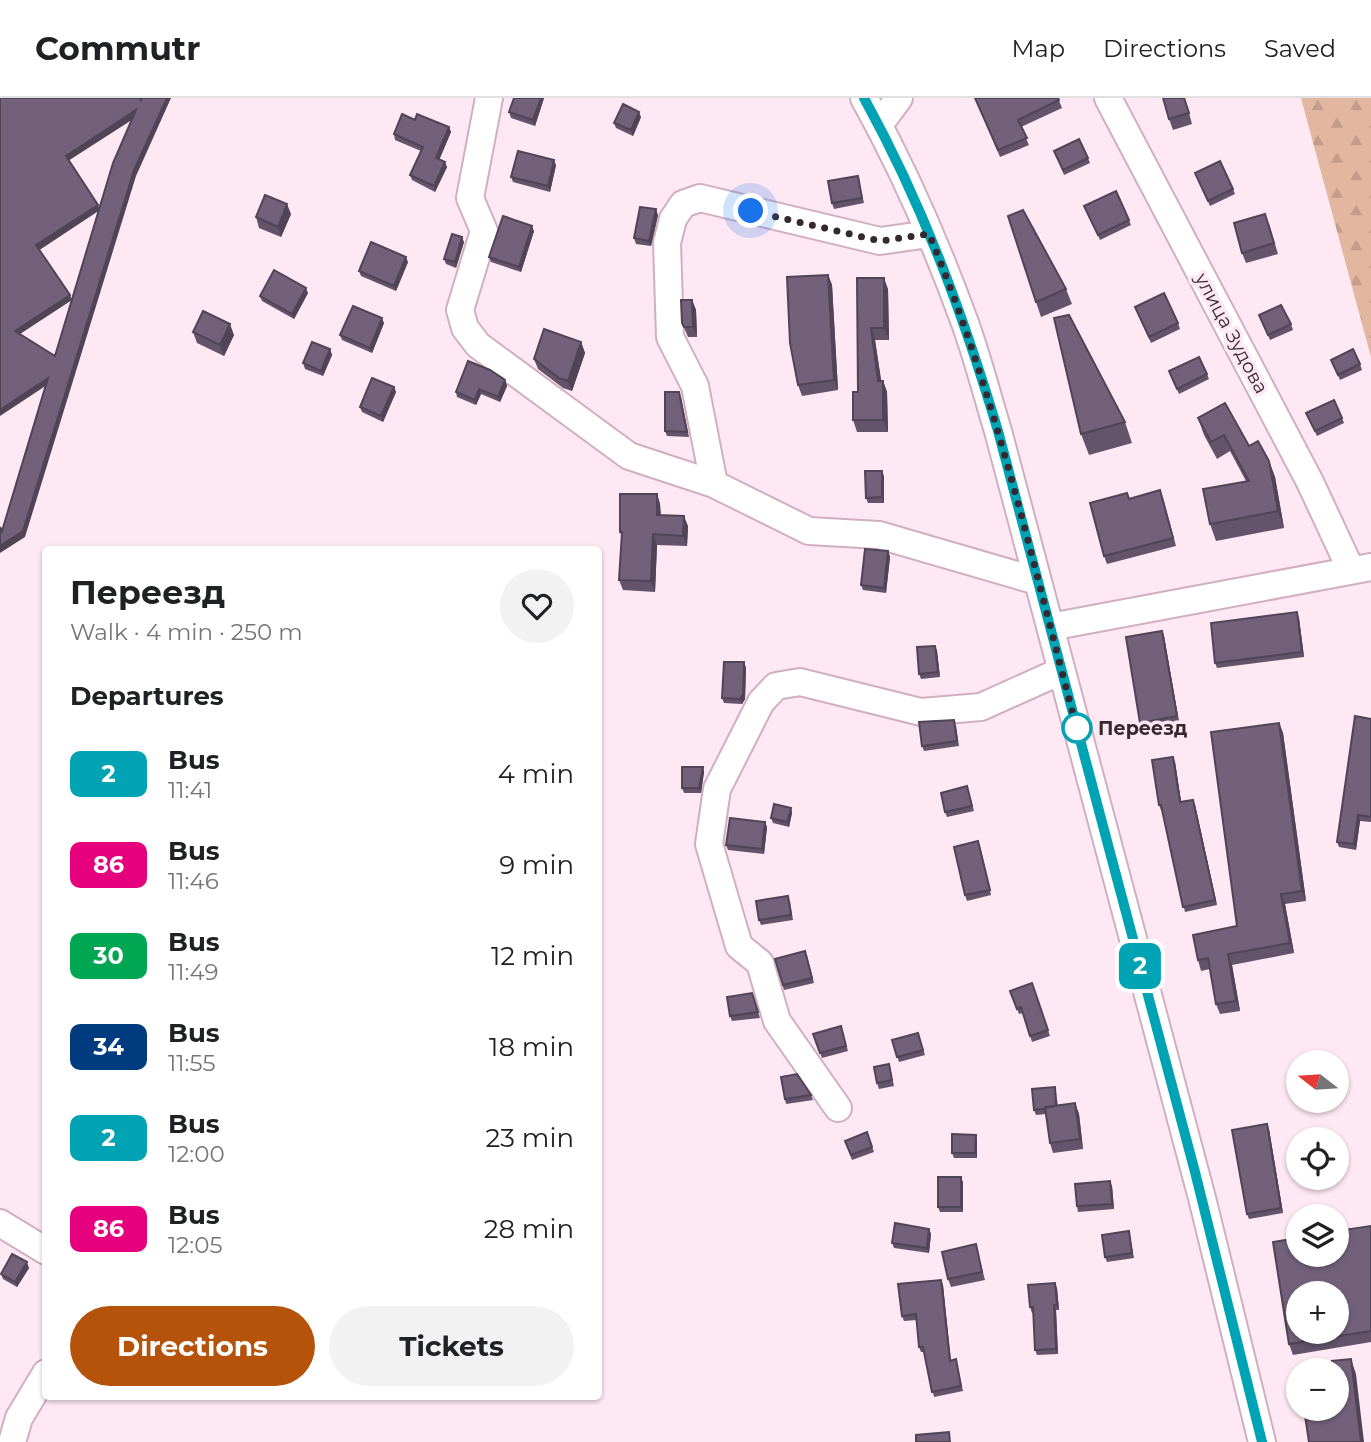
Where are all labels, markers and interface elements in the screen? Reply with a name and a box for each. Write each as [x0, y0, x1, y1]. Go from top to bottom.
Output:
text: Commutr [35, 28, 200, 68]
text: Map [1012, 34, 1065, 63]
text: Directions [1103, 34, 1226, 63]
text: Saved [1264, 34, 1336, 63]
your location [733, 193, 768, 228]
street label: улица Зудова [1190, 268, 1273, 398]
button: heart [500, 569, 574, 643]
text: Переезд [70, 572, 225, 612]
text: Walk · 4 min · 250 m [70, 618, 303, 646]
text: Departures [70, 680, 224, 712]
marker: Переезд [1062, 713, 1092, 743]
place label: Переезд [1098, 717, 1187, 740]
text: Bus [168, 744, 220, 776]
text: 4 min [498, 758, 574, 790]
text: 2 [101, 759, 116, 788]
text: 11:41 [168, 776, 212, 804]
text: Bus [168, 835, 220, 867]
text: 9 min [499, 849, 574, 881]
text: 86 [93, 850, 124, 879]
text: 11:46 [168, 867, 219, 895]
text: Bus [168, 926, 220, 958]
text: 12 min [491, 940, 574, 972]
text: 30 [93, 941, 124, 970]
line badge: 2 [1117, 943, 1163, 989]
text: 2 [1133, 951, 1147, 980]
text: 11:49 [168, 958, 219, 986]
text: Bus [168, 1017, 220, 1049]
text: 18 min [489, 1031, 574, 1063]
text: 34 [93, 1032, 124, 1061]
text: 11:55 [168, 1049, 215, 1077]
north arrow [1286, 1050, 1349, 1113]
map controls [1286, 1050, 1349, 1421]
text: Bus [168, 1108, 220, 1140]
text: 23 min [486, 1122, 574, 1154]
text: 2 [101, 1123, 116, 1152]
button: locate [1286, 1127, 1349, 1190]
text: 12:00 [168, 1140, 225, 1168]
text: Bus [168, 1199, 220, 1231]
button: layers [1286, 1204, 1349, 1267]
text: 28 min [484, 1213, 574, 1245]
text: 86 [93, 1214, 124, 1243]
text: 12:05 [168, 1231, 223, 1259]
button: + [1286, 1281, 1349, 1344]
button: Directions [70, 1306, 315, 1386]
button: Tickets [329, 1306, 574, 1386]
button: − [1286, 1358, 1349, 1421]

